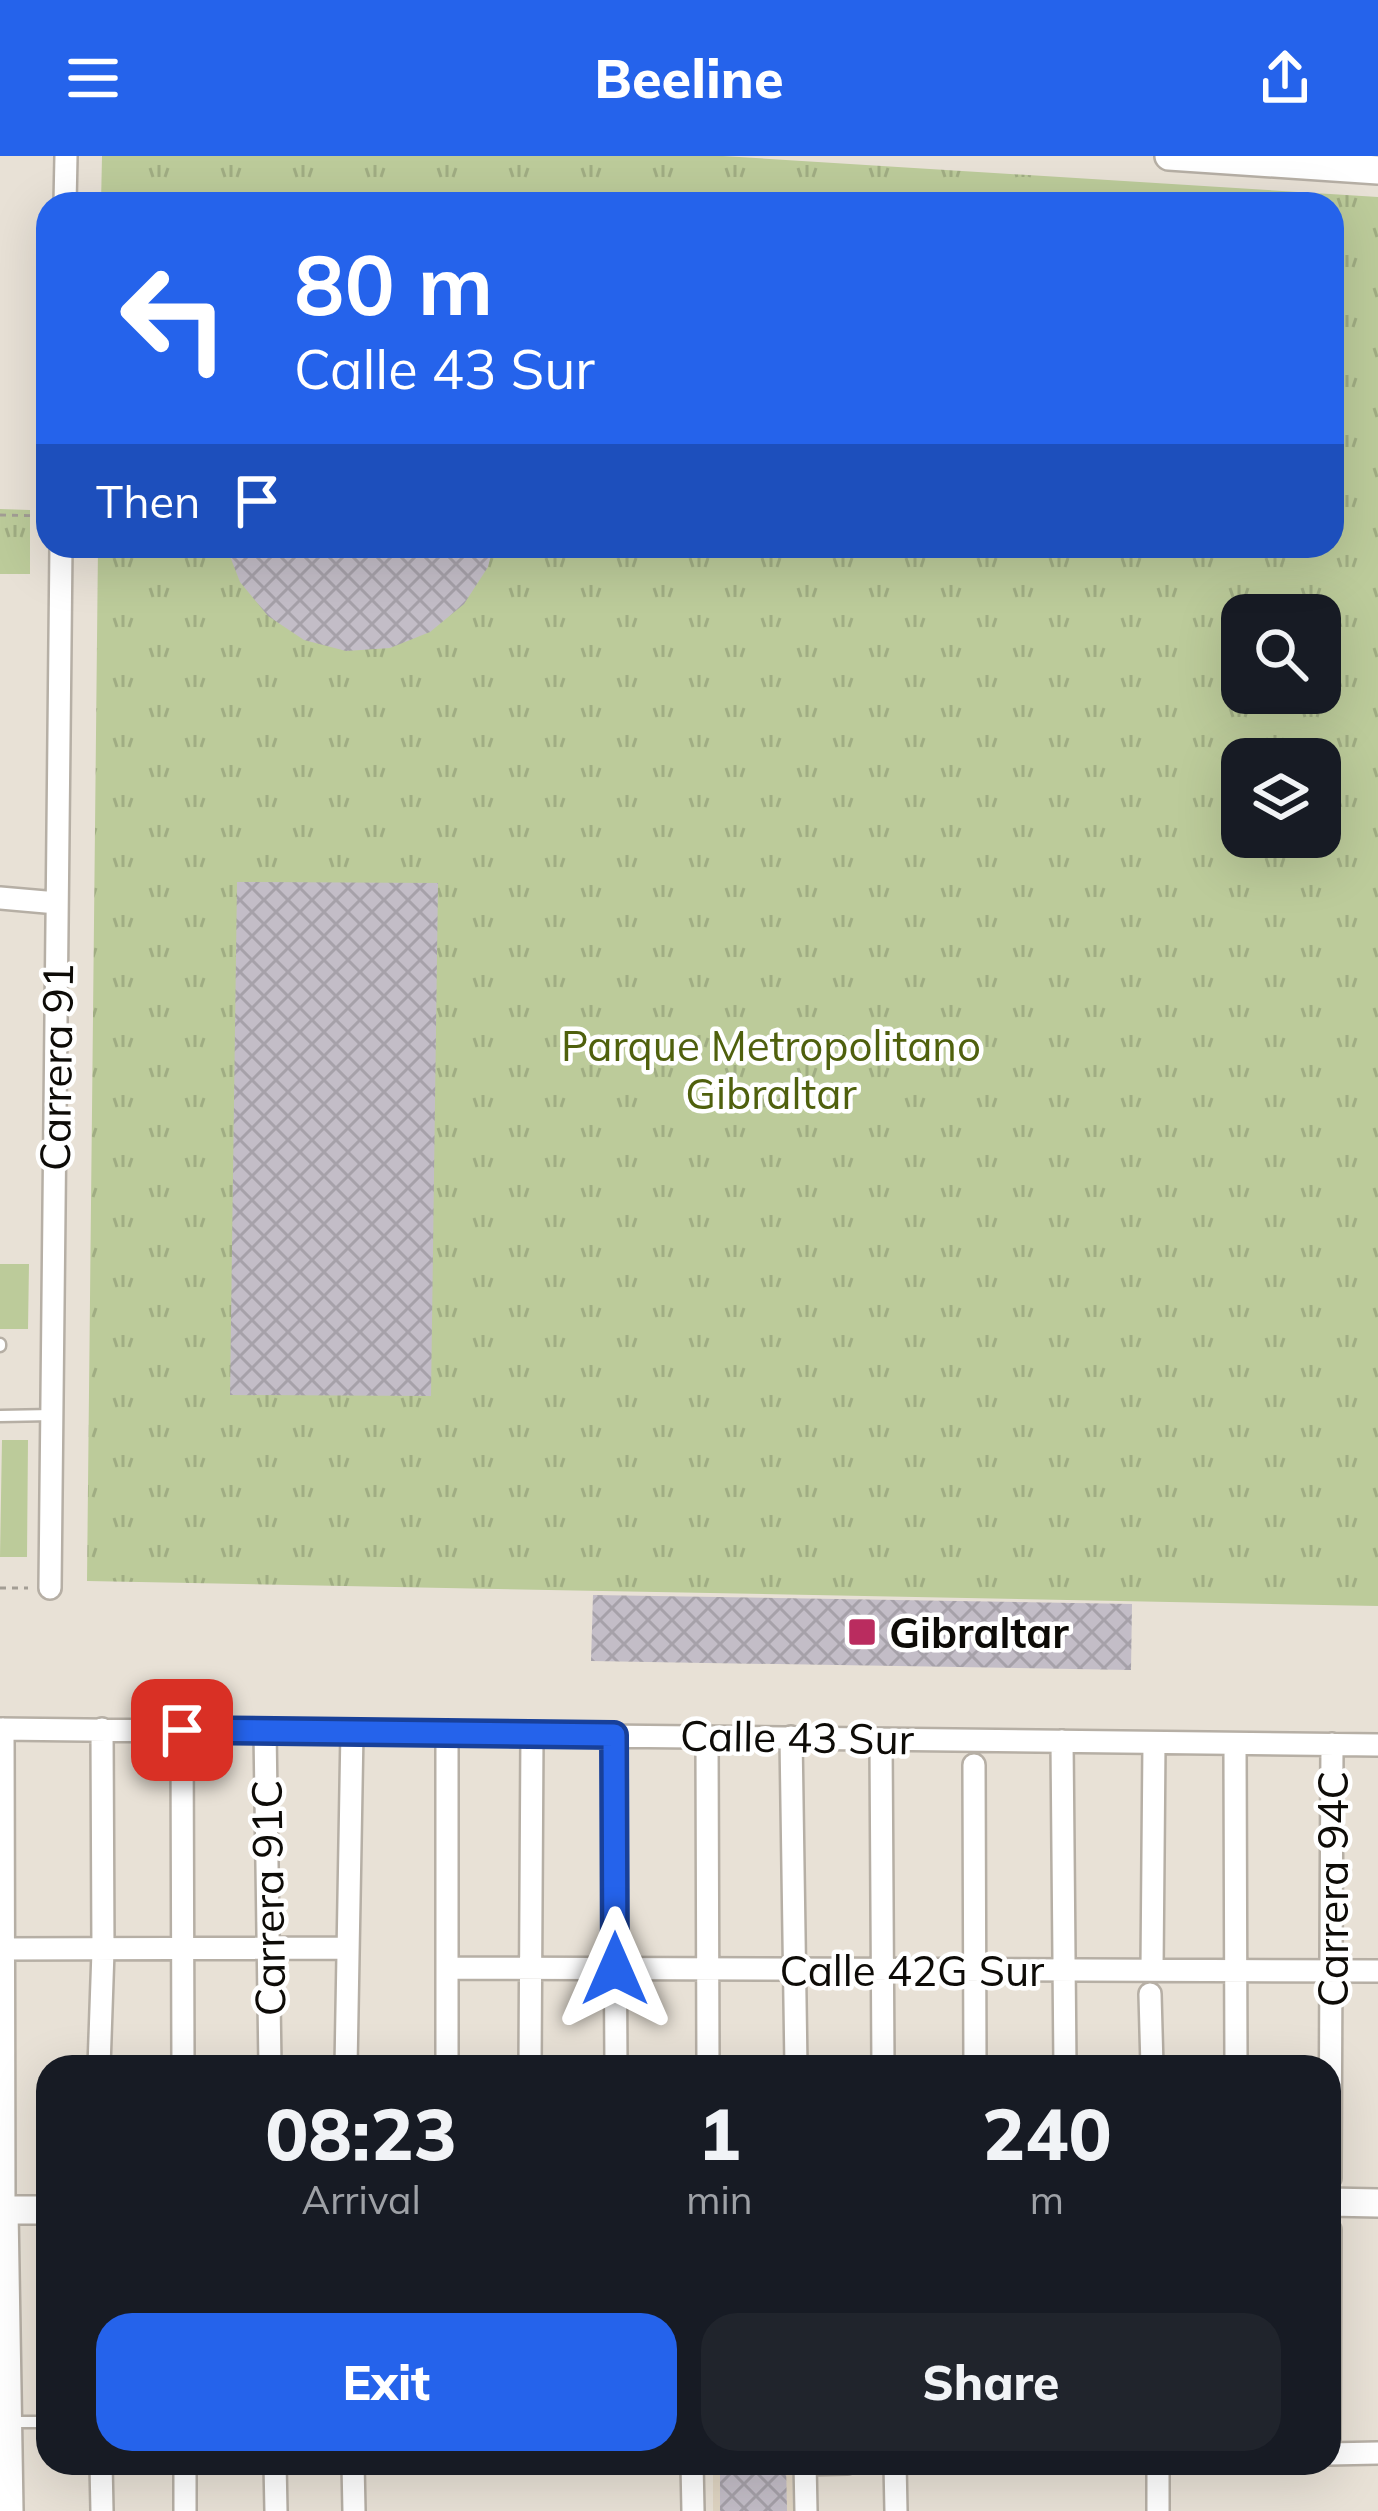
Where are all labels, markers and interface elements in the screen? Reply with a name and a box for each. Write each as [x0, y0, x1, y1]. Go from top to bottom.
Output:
text: Beeline [594, 44, 784, 112]
icon: menu [60, 45, 126, 111]
icon: share [1252, 45, 1318, 111]
text: 80 m [294, 231, 493, 336]
icon: left [96, 240, 252, 396]
text: Calle 43 Sur [294, 335, 595, 403]
icon: arrive [224, 468, 290, 534]
text: Then [96, 473, 200, 529]
map controls [1221, 594, 1341, 858]
button: search [1221, 594, 1341, 714]
button: layers [1221, 738, 1341, 858]
street label: Carrera 91 [28, 963, 84, 1171]
park label: Parque Metropolitano Gibraltar [561, 1019, 981, 1120]
place label: Gibraltar [889, 1606, 1069, 1659]
marker: Gibraltar [846, 1616, 878, 1648]
pin [131, 1679, 233, 1781]
icon: arrive [149, 1697, 215, 1763]
street label: Calle 43 Sur [680, 1708, 915, 1766]
street label: Carrera 94C [1306, 1771, 1359, 2007]
street label: Carrera 91C [239, 1779, 297, 2017]
position arrow [552, 1906, 678, 2032]
street label: Calle 42G Sur [780, 1944, 1045, 1997]
text: 08:23 [265, 2088, 457, 2178]
text: 1 [698, 2088, 741, 2178]
text: 240 [982, 2088, 1112, 2178]
text: Arrival [301, 2175, 421, 2224]
text: min [686, 2175, 753, 2224]
text: m [1030, 2175, 1064, 2224]
button: Exit [96, 2313, 677, 2451]
button: Share [701, 2313, 1281, 2451]

